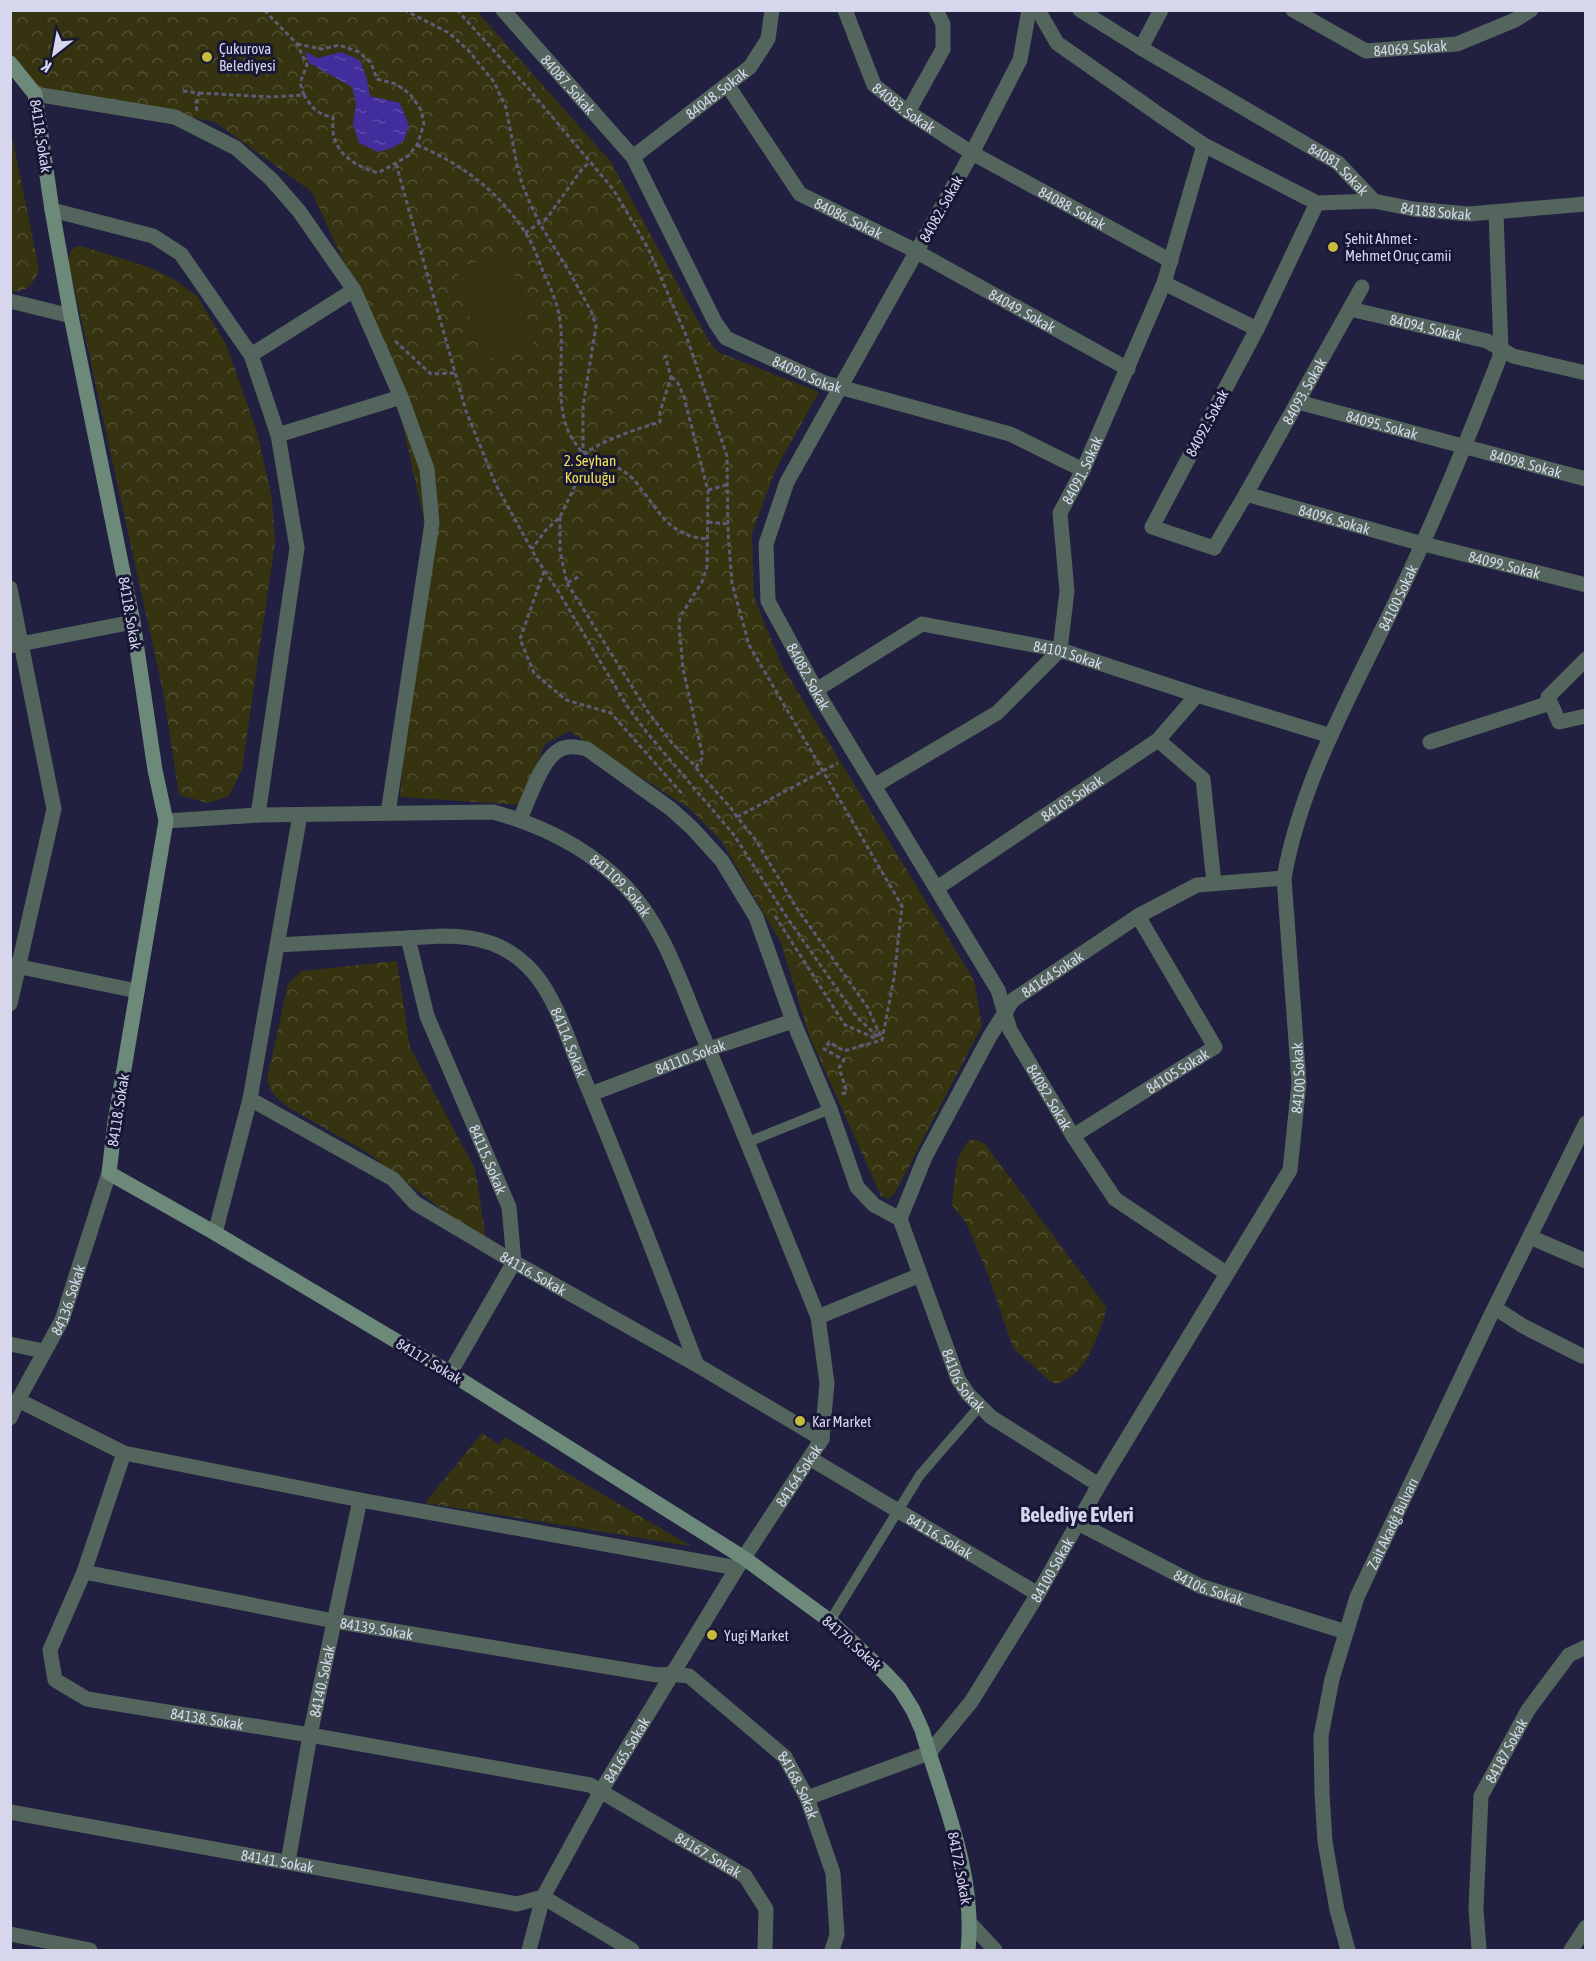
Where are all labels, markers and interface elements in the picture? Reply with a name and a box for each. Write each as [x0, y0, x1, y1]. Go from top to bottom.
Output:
north arrow [24, 24, 84, 84]
street label: 84069. Sokak [1373, 36, 1448, 59]
place label: Çukurova Belediyesi [219, 40, 276, 74]
marker: Çukurova Belediyesi [200, 50, 214, 64]
street label: 84087. Sokak [538, 51, 600, 118]
text: K [38, 57, 54, 77]
street label: 84048. Sokak [682, 64, 751, 122]
street label: 84083. Sokak [869, 79, 939, 136]
street label: 84118. Sokak [27, 98, 55, 174]
street label: 84081. Sokak [1305, 139, 1373, 199]
street label: 84082. Sokak [916, 172, 966, 245]
street label: 84088. Sokak [1036, 182, 1109, 233]
street label: 84086. Sokak [812, 194, 886, 242]
street label: 84188 Sokak [1399, 198, 1473, 223]
place label: Şehit Ahmet - Mehmet Oruç camii [1345, 230, 1451, 264]
marker: Şehit Ahmet - Mehmet Oruç camii [1326, 240, 1340, 254]
street label: 84049. Sokak [986, 285, 1059, 336]
street label: 84094. Sokak [1388, 310, 1464, 343]
street label: 84090. Sokak [770, 352, 844, 396]
street label: 84093. Sokak [1278, 354, 1329, 427]
street label: 84092. Sokak [1182, 386, 1232, 459]
street label: 84095. Sokak [1344, 407, 1420, 442]
street label: 84091. Sokak [1058, 433, 1105, 507]
street label: 84098. Sokak [1488, 445, 1564, 481]
park label: 2. Seyhan Koruluğu [564, 452, 616, 486]
street label: 84096. Sokak [1297, 501, 1373, 537]
street label: 84099. Sokak [1467, 547, 1543, 582]
street label: 84100 Sokak [1374, 562, 1420, 633]
street label: 84118. Sokak [115, 575, 145, 651]
street label: 84101 Sokak [1032, 637, 1105, 672]
street label: 84082. Sokak [784, 640, 834, 713]
street label: 84103 Sokak [1037, 771, 1106, 825]
street label: 841109. Sokak [587, 850, 655, 920]
street label: 84164 Sokak [1018, 947, 1087, 1001]
street label: 84114. Sokak [548, 1004, 591, 1080]
street label: 84110. Sokak [653, 1036, 728, 1077]
street label: 84100 Sokak [1287, 1042, 1308, 1114]
street label: 84105 Sokak [1143, 1044, 1212, 1097]
street label: 84082. Sokak [1024, 1061, 1076, 1133]
street label: 84118. Sokak [104, 1072, 132, 1148]
street label: 84115. Sokak [466, 1122, 511, 1197]
street label: 84116. Sokak [497, 1247, 570, 1299]
street label: 84136. Sokak [47, 1262, 88, 1338]
street label: 84117. Sokak [393, 1335, 465, 1387]
street label: 84106 Sokak [939, 1346, 989, 1415]
place label: Kar Market [812, 1413, 871, 1430]
marker: Kar Market [793, 1414, 807, 1428]
street label: 84164 Sokak [772, 1441, 825, 1509]
street label: Zait Akadğ Bulvarı [1363, 1475, 1421, 1572]
district label: Belediye Evleri [1020, 1502, 1134, 1526]
street label: 84116. Sokak [904, 1510, 976, 1562]
street label: 84100 Sokak [1027, 1534, 1077, 1605]
street label: 84106. Sokak [1171, 1566, 1246, 1608]
street label: 84170. Sokak [819, 1612, 885, 1674]
street label: 84139. Sokak [339, 1614, 415, 1643]
place label: Yugi Market [724, 1627, 789, 1644]
marker: Yugi Market [705, 1628, 719, 1642]
street label: 84140. Sokak [305, 1643, 338, 1719]
street label: 84138. Sokak [169, 1704, 245, 1733]
street label: 84165. Sokak [600, 1714, 653, 1786]
street label: 84187 Sokak [1481, 1715, 1530, 1786]
street label: 84168. Sokak [775, 1747, 822, 1821]
street label: 84167. Sokak [672, 1829, 745, 1881]
street label: 84172. Sokak [945, 1830, 975, 1906]
street label: 84141. Sokak [240, 1846, 316, 1876]

